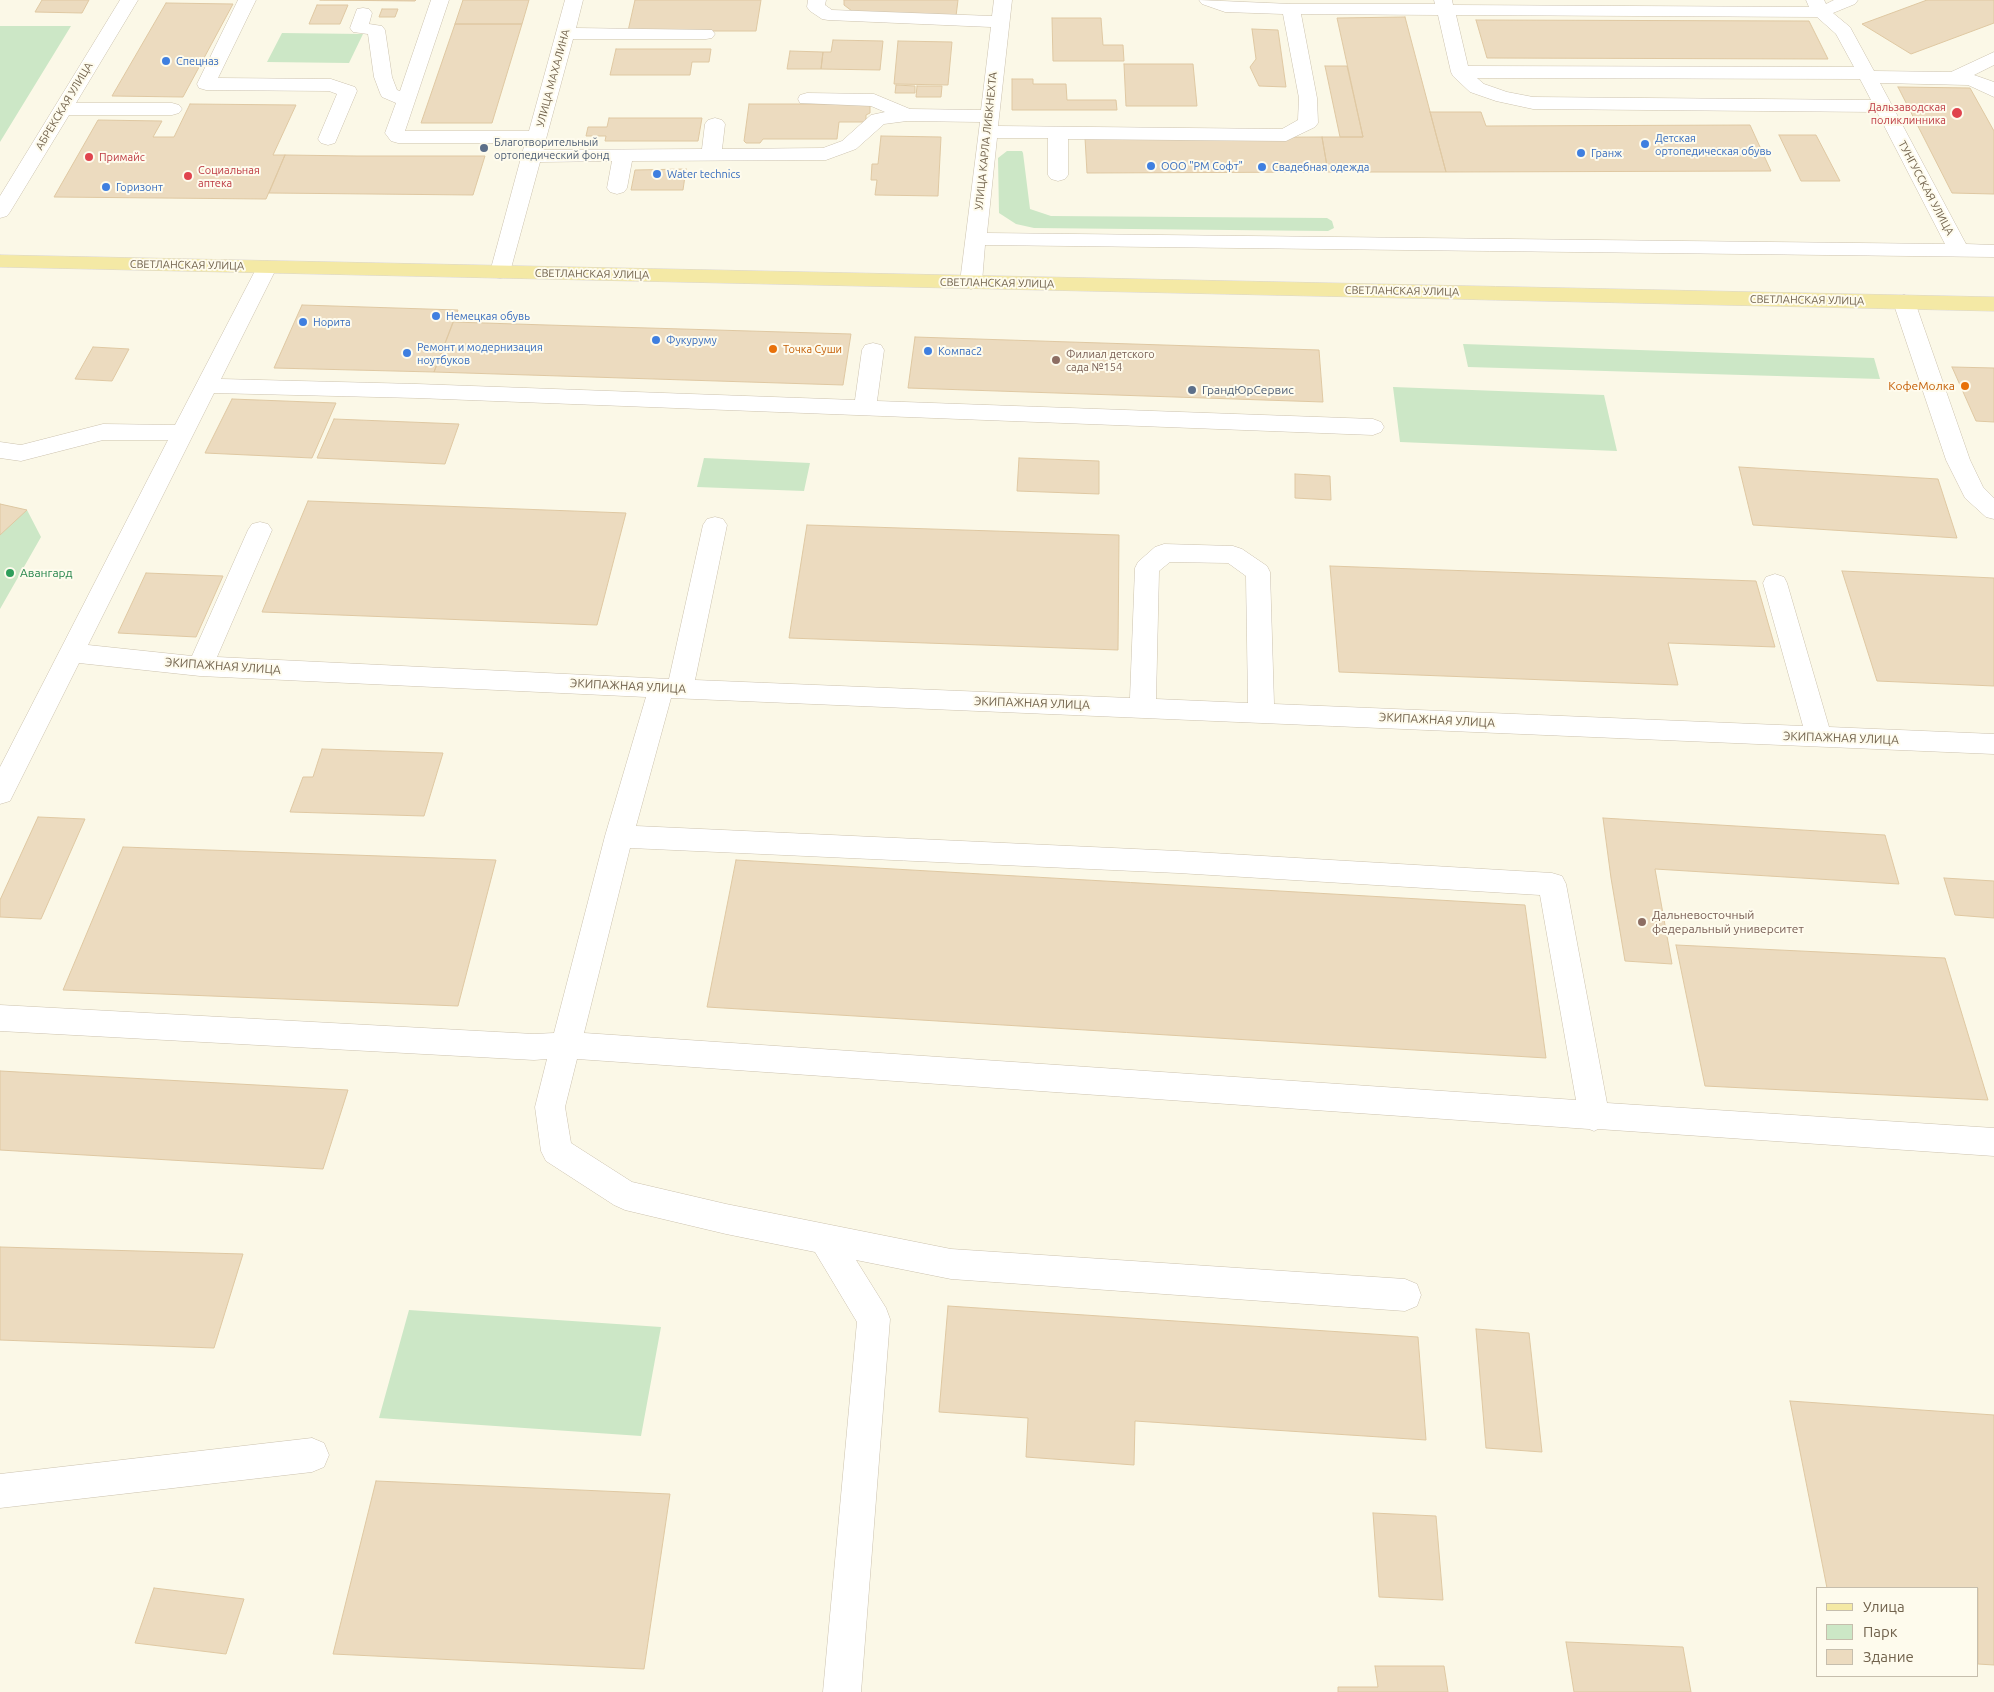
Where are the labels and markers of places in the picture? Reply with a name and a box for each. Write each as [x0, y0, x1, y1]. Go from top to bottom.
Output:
place label: Спецназ [176, 54, 219, 68]
marker: Спецназ [160, 55, 172, 67]
place label: Дальзаводская поликлинника [1868, 100, 1946, 126]
marker: Дальзаводская поликлинника [1950, 106, 1964, 120]
place label: Детская ортопедическая обувь [1655, 131, 1771, 157]
place label: Благотворительный ортопедический фонд [494, 135, 609, 161]
marker: Детская ортопедическая обувь [1639, 138, 1651, 150]
marker: Благотворительный ортопедический фонд [478, 142, 490, 154]
place label: Гранж [1591, 146, 1622, 160]
marker: Гранж [1575, 147, 1587, 159]
place label: Примайс [99, 150, 145, 164]
marker: Примайс [83, 151, 95, 163]
place label: ООО "РМ Софт" [1161, 159, 1243, 173]
marker: ООО "РМ Софт" [1145, 160, 1157, 172]
place label: Свадебная одежда [1272, 160, 1369, 174]
marker: Свадебная одежда [1256, 161, 1268, 173]
place label: Социальная аптека [198, 163, 260, 189]
place label: Water technics [667, 167, 740, 181]
marker: Water technics [651, 168, 663, 180]
marker: Социальная аптека [182, 170, 194, 182]
place label: Горизонт [116, 180, 163, 194]
marker: Горизонт [100, 181, 112, 193]
place label: Немецкая обувь [446, 309, 530, 323]
marker: Немецкая обувь [430, 310, 442, 322]
place label: Норита [313, 315, 351, 329]
marker: Норита [297, 316, 309, 328]
place label: Фукуруму [666, 333, 717, 347]
marker: Фукуруму [650, 334, 662, 346]
place label: Ремонт и модернизация ноутбуков [417, 340, 543, 366]
place label: Точка Суши [783, 342, 842, 356]
marker: Точка Суши [767, 343, 779, 355]
place label: Компас2 [938, 344, 982, 358]
marker: Компас2 [922, 345, 934, 357]
marker: Ремонт и модернизация ноутбуков [401, 347, 413, 359]
place label: Филиал детского сада №154 [1066, 347, 1155, 373]
marker: Филиал детского сада №154 [1050, 354, 1062, 366]
place label: КофеМолка [1888, 379, 1955, 393]
marker: КофеМолка [1959, 380, 1971, 392]
place label: ГрандЮрСервис [1202, 383, 1294, 397]
marker: ГрандЮрСервис [1186, 384, 1198, 396]
place label: Авангард [20, 566, 73, 580]
marker: Авангард [4, 567, 16, 579]
place label: Дальневосточный федеральный университет [1652, 908, 1804, 936]
marker: Дальневосточный федеральный университет [1636, 916, 1648, 928]

